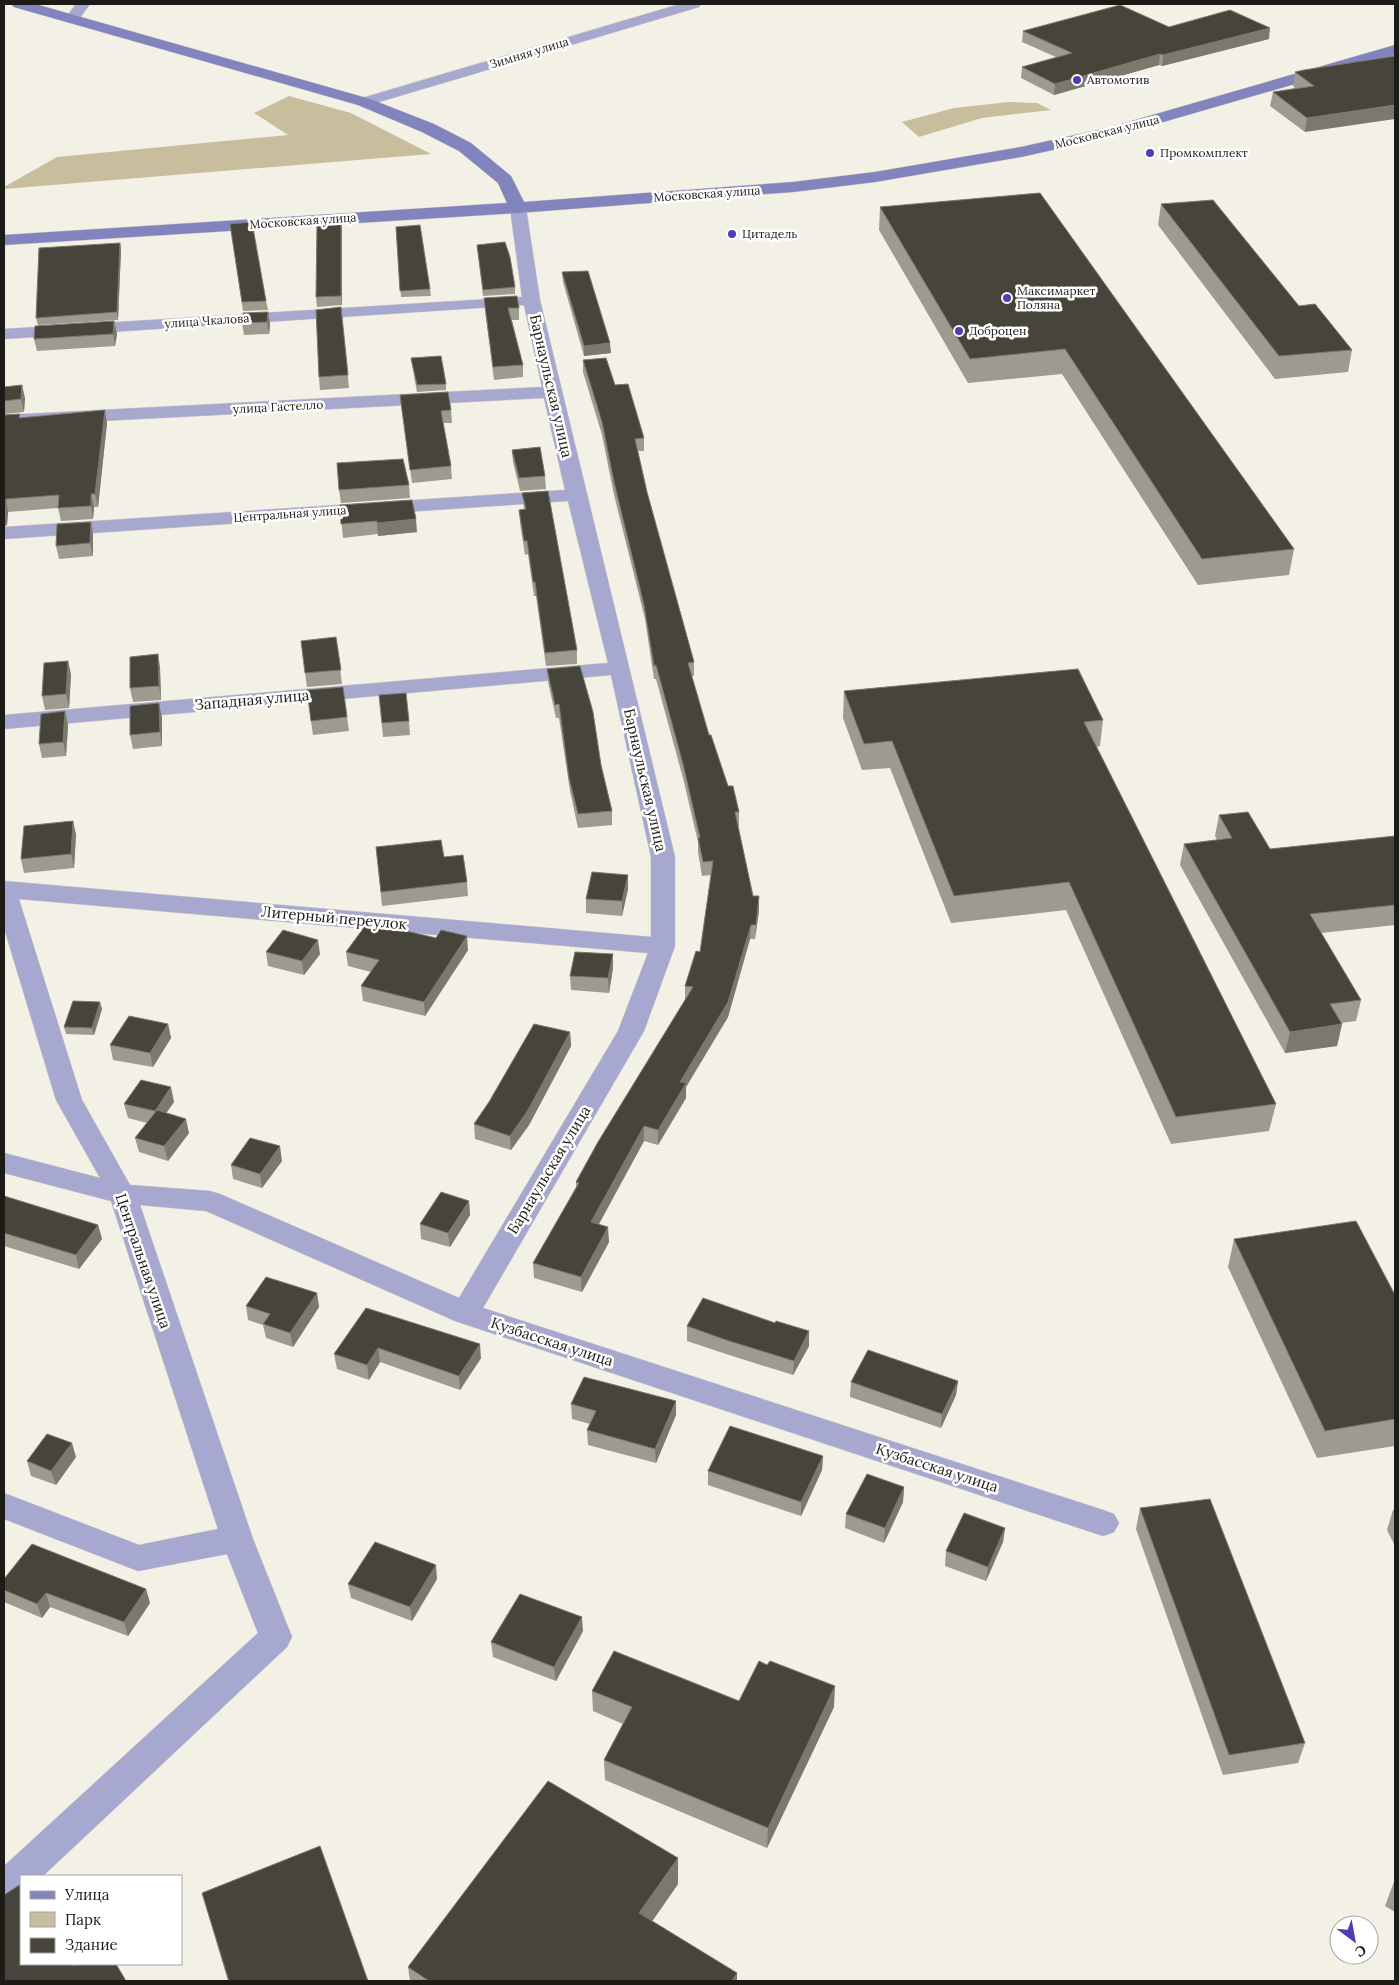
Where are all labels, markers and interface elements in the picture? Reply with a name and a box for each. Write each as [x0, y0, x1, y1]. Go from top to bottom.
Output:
street label: Зимняя улица [487, 33, 570, 72]
place label: Автомотив [1086, 72, 1149, 87]
marker: Автомотив [1071, 74, 1083, 86]
street label: Московская улица [1053, 111, 1161, 152]
place label: Промкомплект [1160, 145, 1248, 160]
marker: Промкомплект [1144, 147, 1156, 159]
street label: Московская улица [653, 182, 761, 205]
street label: Московская улица [249, 209, 357, 232]
place label: Цитадель [742, 226, 797, 241]
marker: Цитадель [726, 228, 738, 240]
place label: Максимаркет Поляна [1017, 283, 1096, 312]
marker: Максимаркет Поляна [1001, 292, 1013, 304]
street label: улица Чкалова [164, 310, 250, 331]
street label: Барнаульская улица [526, 312, 577, 460]
place label: Доброцен [969, 323, 1026, 338]
marker: Доброцен [953, 325, 965, 337]
street label: улица Гастелло [232, 397, 324, 416]
street label: Центральная улица [233, 502, 347, 525]
street label: Западная улица [194, 685, 310, 714]
street label: Барнаульская улица [620, 706, 671, 854]
street label: Литерный переулок [260, 902, 408, 933]
street label: Барнаульская улица [503, 1102, 595, 1237]
street label: Центральная улица [111, 1191, 176, 1331]
street label: Кузбасская улица [489, 1313, 616, 1370]
street label: Кузбасская улица [874, 1439, 1001, 1496]
legend [20, 1875, 182, 1965]
text: Улица [64, 1885, 110, 1904]
text: Парк [65, 1910, 101, 1929]
north arrow [1329, 1915, 1379, 1965]
text: Здание [65, 1935, 118, 1954]
text: С [1352, 1941, 1370, 1961]

